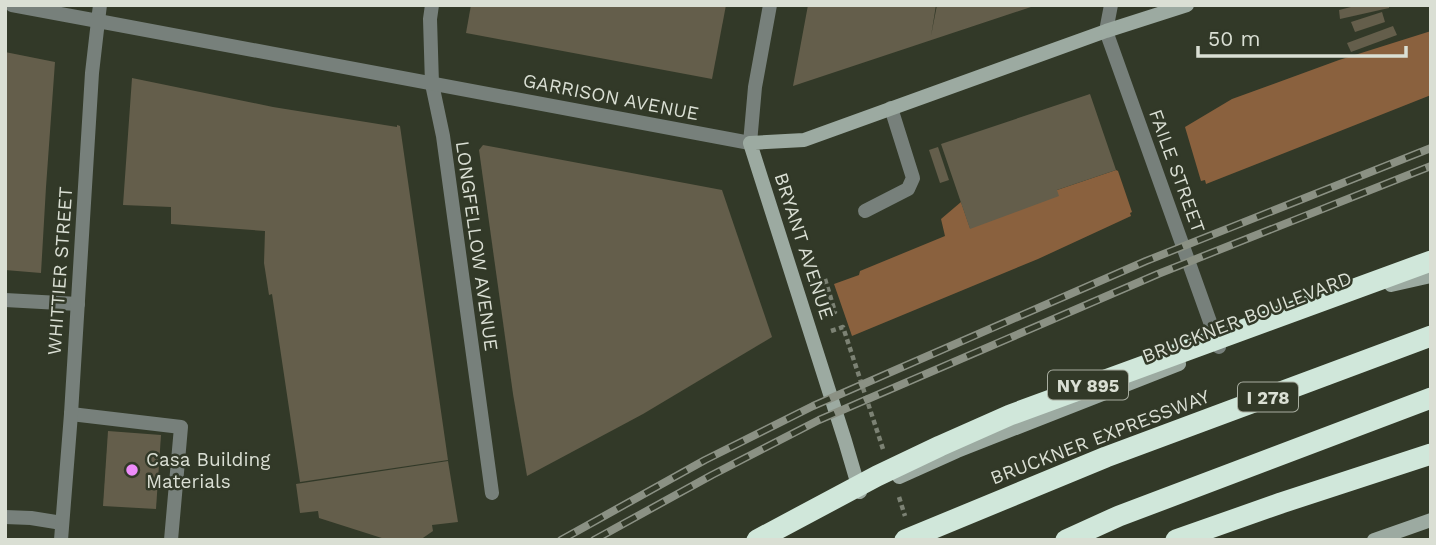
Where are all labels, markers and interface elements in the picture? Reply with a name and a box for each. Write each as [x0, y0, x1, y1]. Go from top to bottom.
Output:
scale bar [1198, 14, 1406, 58]
text: 50 m [1208, 26, 1260, 51]
street label: GARRISON AVENUE [521, 69, 701, 125]
street label: FAILE STREET [1144, 106, 1210, 236]
street label: LONGFELLOW AVENUE [451, 140, 503, 352]
street label: BRYANT AVENUE [769, 170, 839, 322]
street label: WHITTIER STREET [43, 186, 77, 356]
street label: BRUCKNER BOULEVARD [1139, 266, 1355, 368]
road number: NY 895 [1048, 370, 1128, 400]
road number: I 278 [1238, 382, 1298, 412]
street label: BRUCKNER EXPRESSWAY [987, 384, 1213, 489]
place label: Casa Building Materials [146, 448, 271, 493]
marker: Casa Building Materials [124, 462, 140, 478]

